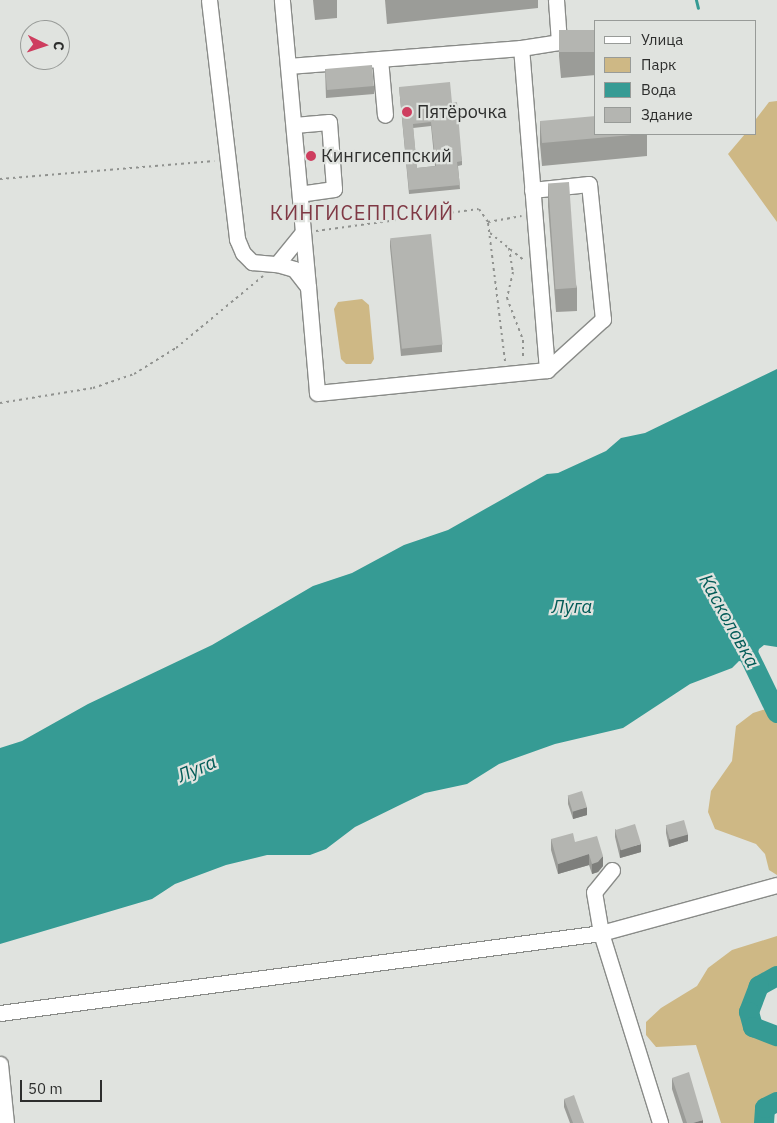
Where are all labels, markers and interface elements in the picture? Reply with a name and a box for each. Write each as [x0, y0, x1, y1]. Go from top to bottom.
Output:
north arrow [20, 20, 70, 70]
legend [594, 20, 757, 135]
text: Улица [641, 30, 683, 49]
text: С [50, 41, 68, 51]
text: Парк [641, 55, 676, 74]
text: Вода [641, 80, 676, 99]
place label: Пятёрочка [417, 101, 507, 123]
text: Здание [641, 105, 693, 124]
marker: Пятёрочка [401, 106, 413, 118]
place label: Кингисеппский [321, 145, 452, 167]
marker: Кингисеппский [305, 150, 317, 162]
district label: КИНГИСЕППСКИЙ [268, 200, 456, 224]
water label: Касколовка [694, 570, 764, 672]
water label: Луга [552, 596, 592, 618]
water label: Луга [174, 751, 220, 787]
scale bar [22, 1070, 105, 1102]
text: 50 m [28, 1079, 63, 1098]

